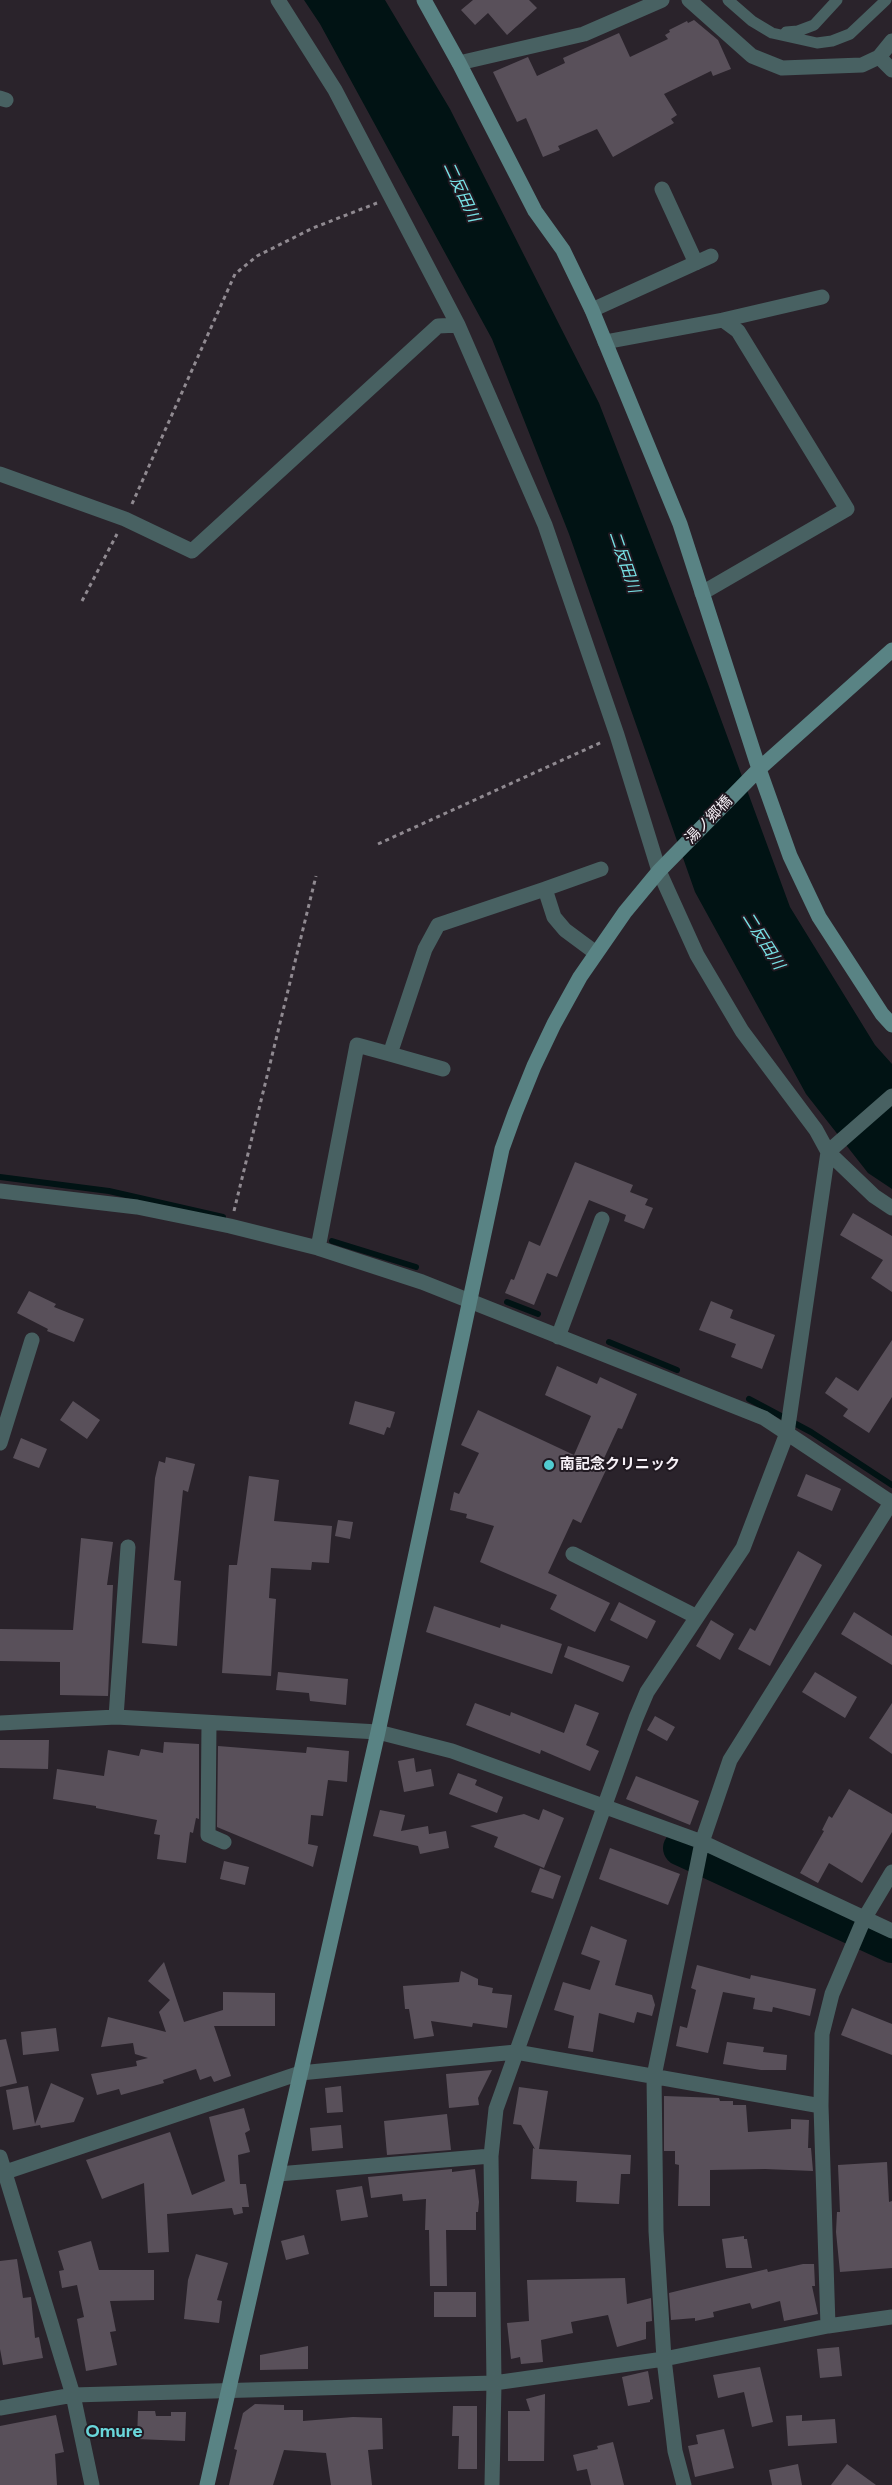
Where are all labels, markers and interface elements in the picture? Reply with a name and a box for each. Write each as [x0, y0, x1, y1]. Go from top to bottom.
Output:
water label: 二反田川 [439, 159, 483, 225]
water label: 二反田川 [605, 529, 643, 595]
street label: 湯ノ郷橋 [682, 792, 736, 848]
water label: 二反田川 [738, 909, 788, 973]
place label: 南記念クリニック [560, 1456, 680, 1474]
marker: 南記念クリニック [542, 1458, 556, 1472]
district label: Omure [86, 2421, 142, 2443]

